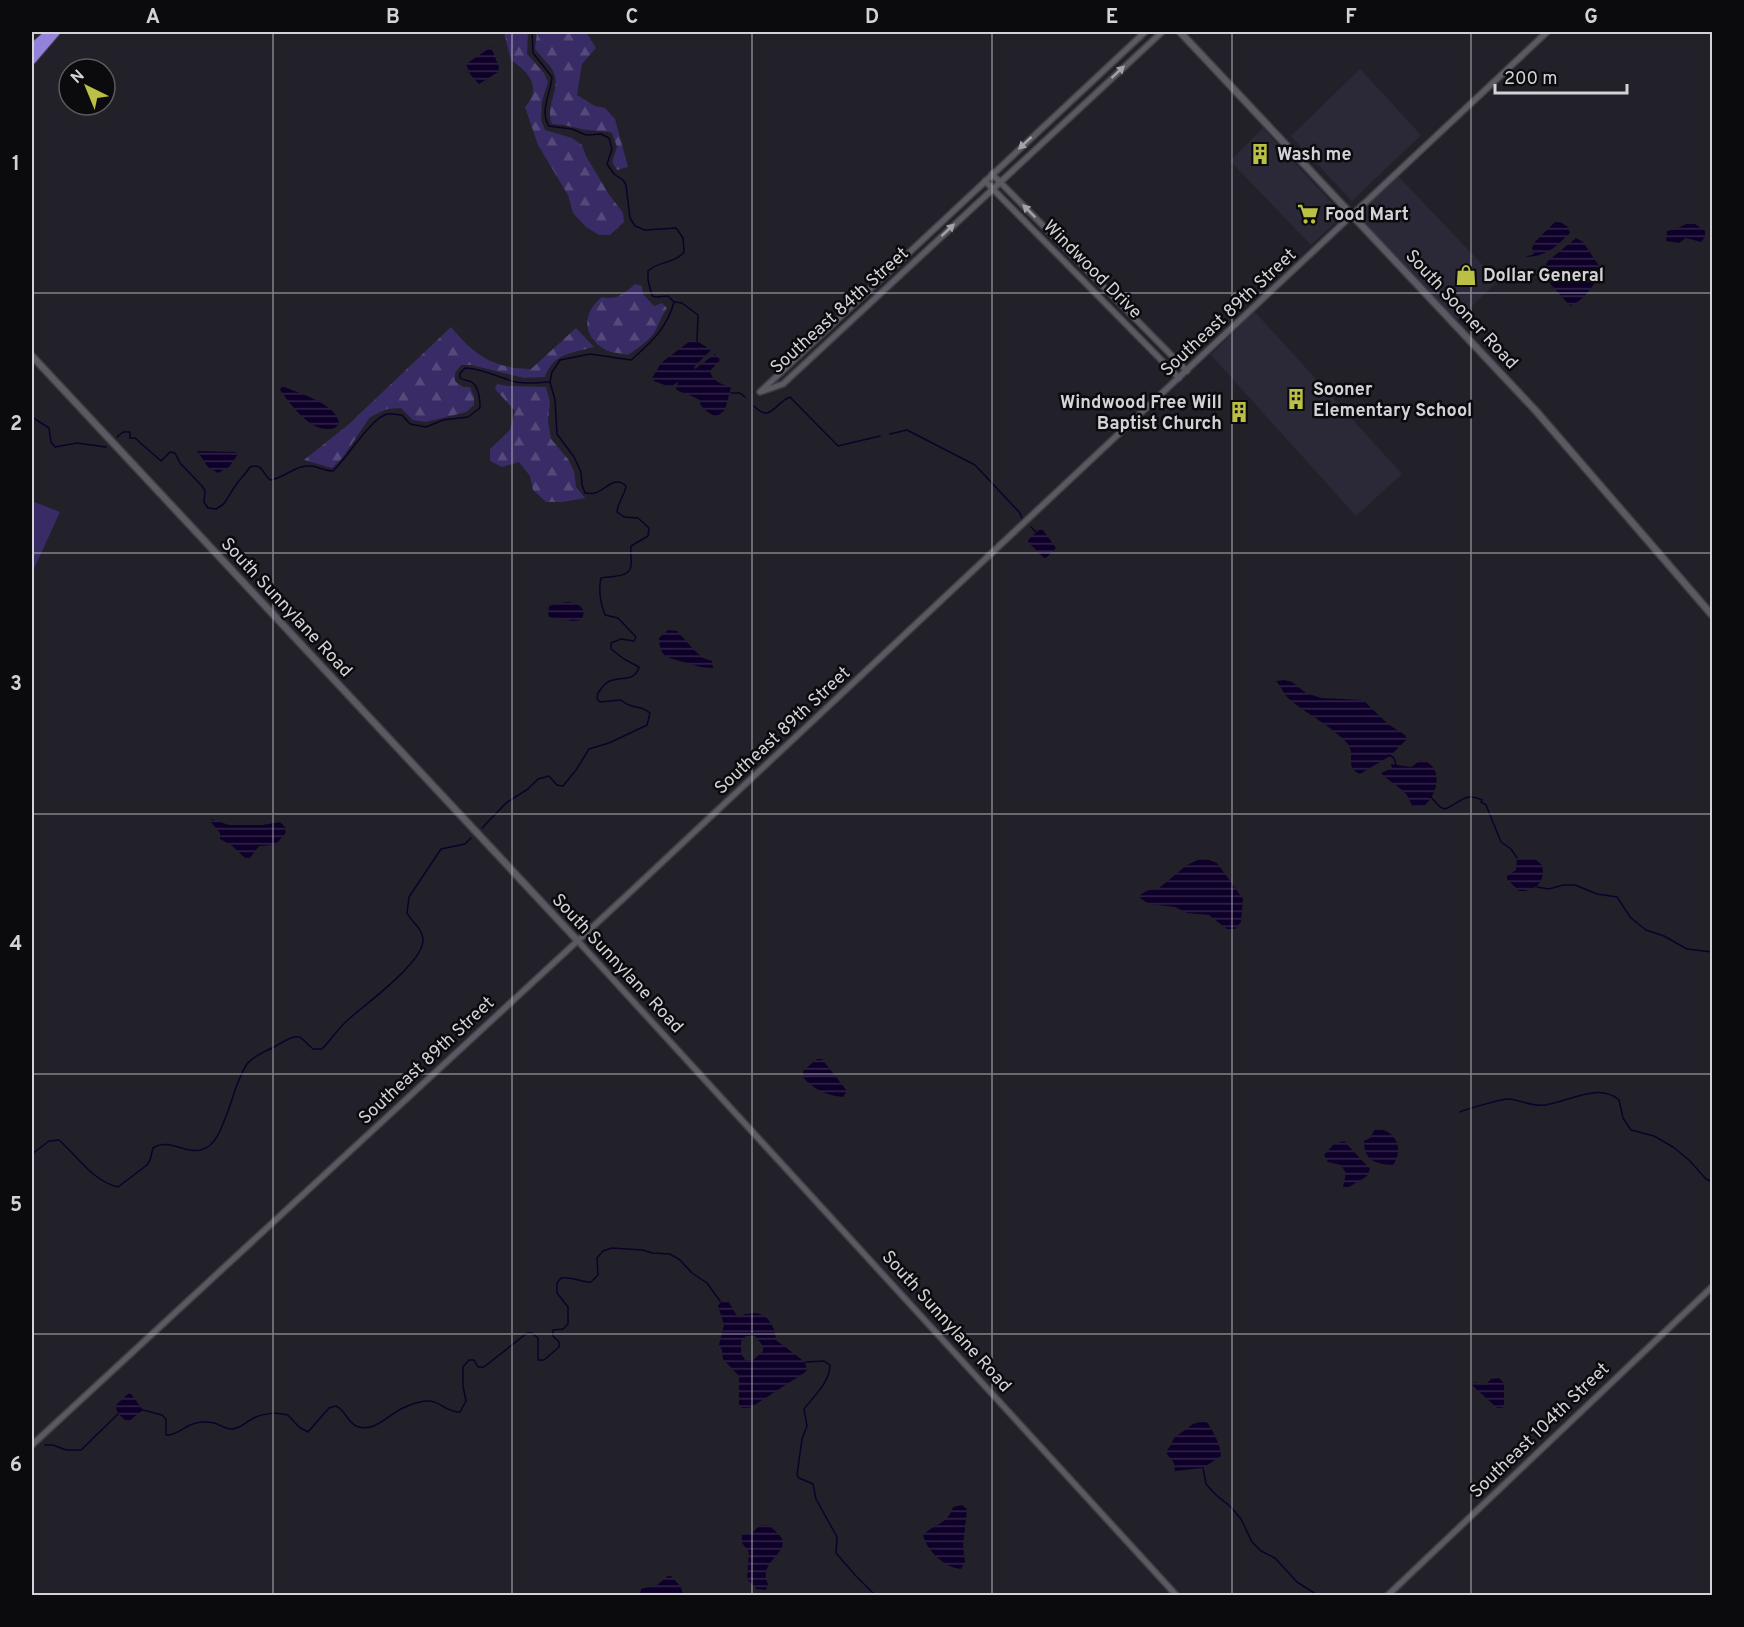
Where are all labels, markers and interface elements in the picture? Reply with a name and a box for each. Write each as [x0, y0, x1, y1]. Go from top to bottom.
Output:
text: A [146, 5, 160, 31]
text: B [386, 5, 400, 31]
text: C [626, 5, 638, 31]
text: D [865, 5, 879, 31]
text: E [1106, 5, 1118, 31]
text: F [1345, 5, 1357, 31]
text: G [1584, 5, 1598, 31]
north arrow [57, 57, 117, 117]
scale bar [1495, 57, 1627, 95]
one-way arrow [1111, 65, 1126, 79]
text: N [67, 66, 89, 89]
text: 200 m [1504, 68, 1557, 91]
one-way arrow [1018, 136, 1033, 149]
building icon: Wash me [1248, 142, 1272, 166]
place label: Wash me [1277, 144, 1351, 167]
text: 1 [12, 152, 20, 178]
supermarket icon: Food Mart [1296, 202, 1320, 226]
one-way arrow [1022, 203, 1036, 218]
place label: Food Mart [1325, 204, 1409, 227]
street label: Windwood Drive [1038, 216, 1146, 324]
one-way arrow [940, 224, 955, 237]
street label: Southeast 84th Street [766, 243, 914, 379]
street label: Southeast 89th Street [1156, 244, 1302, 382]
street label: South Sooner Road [1400, 245, 1522, 375]
shop icon: Dollar General [1454, 263, 1478, 287]
place label: Dollar General [1483, 265, 1604, 288]
place label: Sooner Elementary School [1313, 379, 1472, 423]
building icon: Sooner Elementary School [1284, 387, 1308, 411]
place label: Windwood Free Will Baptist Church [1060, 392, 1222, 436]
building icon: Windwood Free Will Baptist Church [1227, 400, 1251, 424]
text: 2 [10, 412, 22, 438]
street label: South Sunnylane Road [215, 533, 357, 683]
street label: Southeast 89th Street [710, 662, 856, 800]
text: 3 [10, 672, 22, 698]
street label: South Sunnylane Road [546, 889, 688, 1039]
text: 4 [10, 932, 22, 958]
street label: Southeast 89th Street [354, 992, 500, 1130]
text: 5 [10, 1193, 22, 1219]
street label: South Sunnylane Road [876, 1246, 1016, 1398]
street label: Southeast 104th Street [1465, 1358, 1615, 1504]
text: 6 [10, 1453, 22, 1479]

